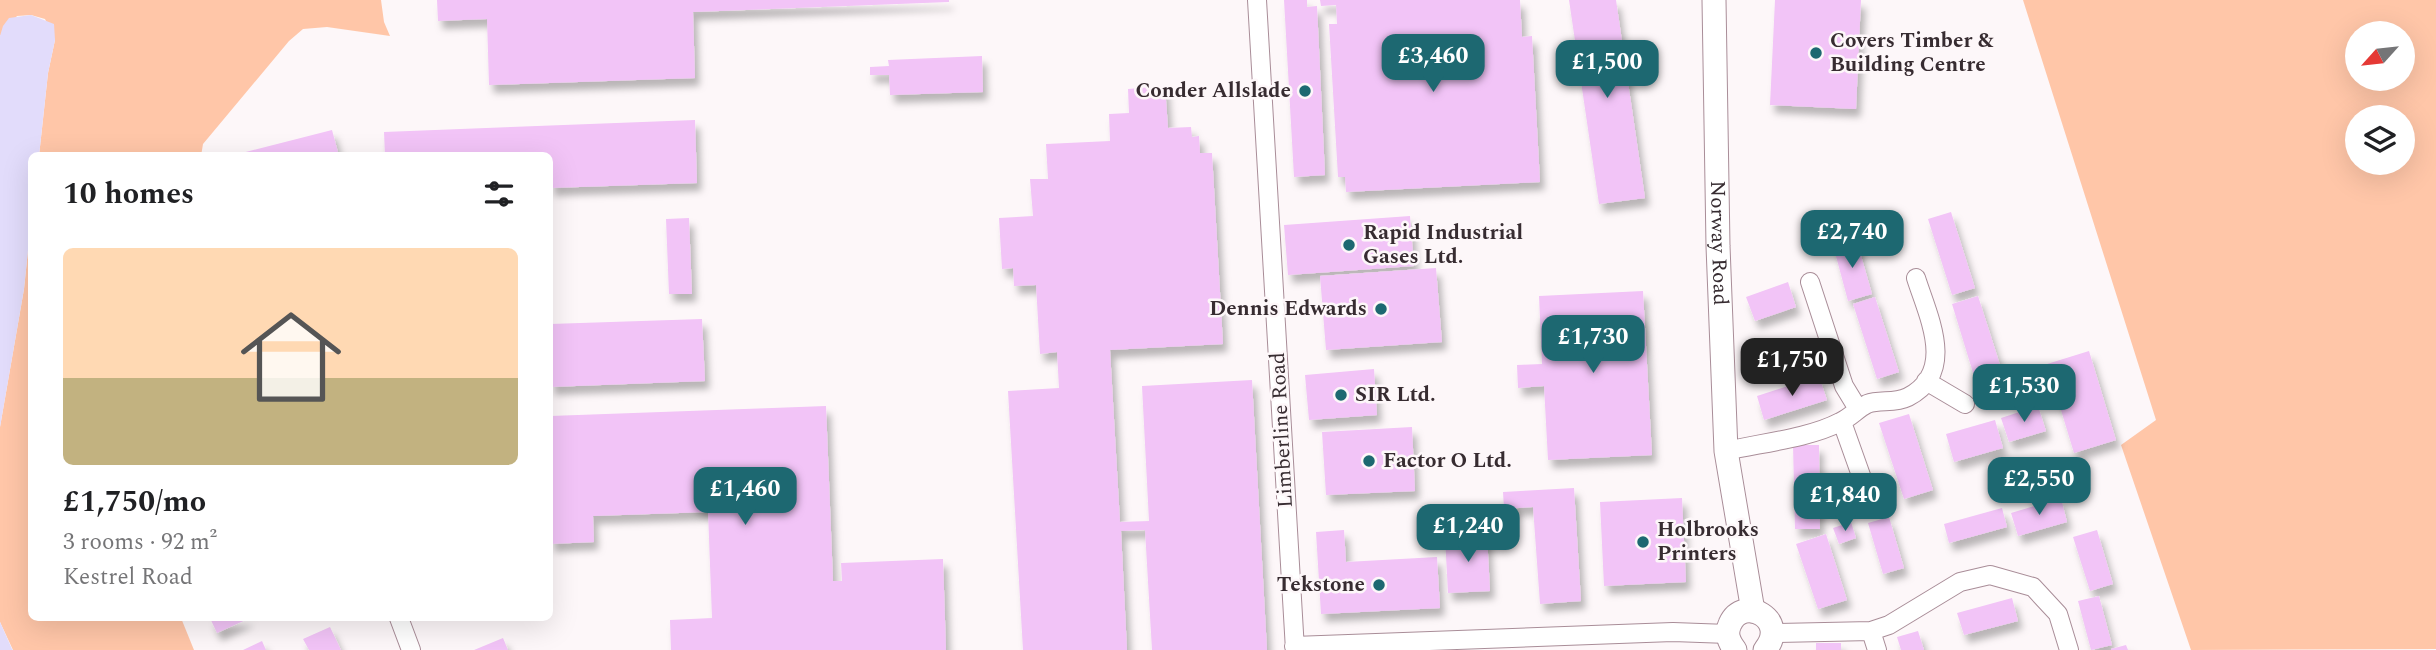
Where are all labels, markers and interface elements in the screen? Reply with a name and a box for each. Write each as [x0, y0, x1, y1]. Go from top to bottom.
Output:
north arrow [2345, 21, 2415, 91]
map controls [2345, 21, 2415, 175]
place label: Covers Timber & Building Centre [1830, 25, 1994, 81]
pin: £3,460 [1376, 34, 1490, 94]
text: £3,460 [1398, 39, 1468, 74]
pin: £1,500 [1550, 41, 1664, 100]
text: £1,500 [1572, 45, 1642, 80]
marker: Covers Timber & Building Centre [1808, 45, 1824, 61]
place label: Conder Allslade [1135, 75, 1291, 107]
marker: Conder Allslade [1297, 83, 1313, 99]
button: layers [2345, 105, 2415, 175]
text: 10 homes [63, 171, 194, 217]
icon: filters [480, 175, 518, 213]
street label: Norway Road [1701, 180, 1736, 306]
pin: £2,740 [1795, 210, 1909, 270]
text: £2,740 [1817, 215, 1887, 250]
place label: Rapid Industrial Gases Ltd. [1363, 217, 1523, 273]
marker: Rapid Industrial Gases Ltd. [1341, 237, 1357, 253]
place label: Dennis Edwards [1209, 293, 1367, 325]
icon: home [228, 294, 354, 420]
marker: Dennis Edwards [1373, 301, 1389, 317]
pin: £1,730 [1536, 316, 1650, 375]
text: £1,730 [1558, 320, 1628, 355]
pin: £1,750 [1735, 338, 1849, 398]
text: £1,750 [1757, 343, 1827, 378]
street label: Limberline Road [1262, 351, 1302, 509]
pin: £1,530 [1967, 364, 2081, 424]
text: £1,530 [1989, 369, 2059, 404]
place label: SIR Ltd. [1355, 379, 1436, 411]
marker: SIR Ltd. [1333, 387, 1349, 403]
place label: Factor O Ltd. [1383, 445, 1512, 477]
marker: Factor O Ltd. [1361, 453, 1377, 469]
pin: £2,550 [1982, 458, 2096, 517]
text: £2,550 [2004, 462, 2074, 497]
pin: £1,460 [688, 468, 802, 527]
text: £1,460 [710, 472, 780, 507]
pin: £1,840 [1788, 474, 1902, 533]
text: £1,840 [1810, 478, 1880, 513]
text: £1,750/mo [63, 479, 206, 525]
pin: £1,240 [1411, 504, 1525, 564]
text: £1,240 [1433, 509, 1503, 544]
place label: Holbrooks Printers [1657, 514, 1759, 570]
text: 3 rooms · 92 m² [63, 525, 217, 560]
marker: Holbrooks Printers [1635, 534, 1651, 550]
text: Kestrel Road [63, 560, 193, 595]
place label: Tekstone [1277, 569, 1365, 601]
marker: Tekstone [1371, 577, 1387, 593]

